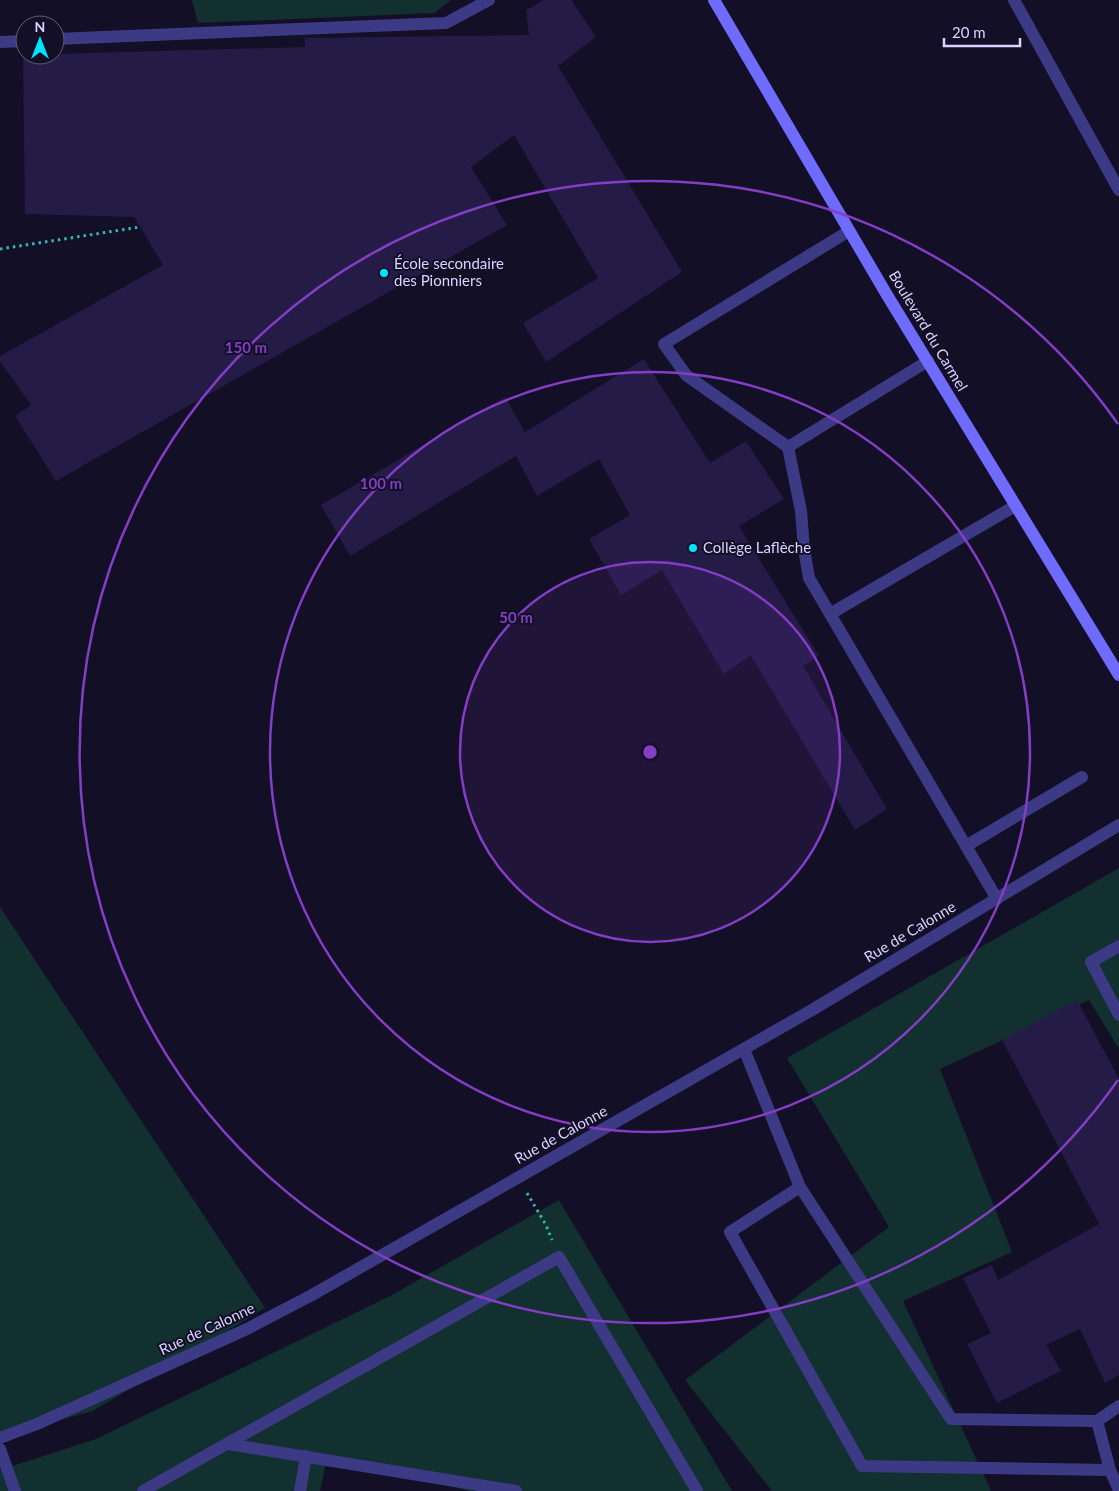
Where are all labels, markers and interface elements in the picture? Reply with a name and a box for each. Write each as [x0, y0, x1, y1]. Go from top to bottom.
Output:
north arrow [15, 15, 65, 65]
scale bar [944, 15, 1020, 47]
text: N [35, 18, 45, 35]
text: 20 m [952, 23, 986, 41]
place label: École secondaire des Pionniers [394, 254, 504, 289]
marker: École secondaire des Pionniers [378, 267, 390, 279]
street label: Boulevard du Carmel [886, 267, 972, 394]
text: 150 m [225, 338, 267, 356]
text: 100 m [360, 474, 402, 492]
place label: Collège Laflèche [703, 538, 811, 556]
marker: Collège Laflèche [687, 542, 699, 554]
text: 50 m [499, 608, 533, 626]
centre of rings [641, 743, 659, 761]
street label: Rue de Calonne [860, 897, 959, 966]
street label: Rue de Calonne [511, 1101, 610, 1167]
street label: Rue de Calonne [156, 1298, 257, 1358]

